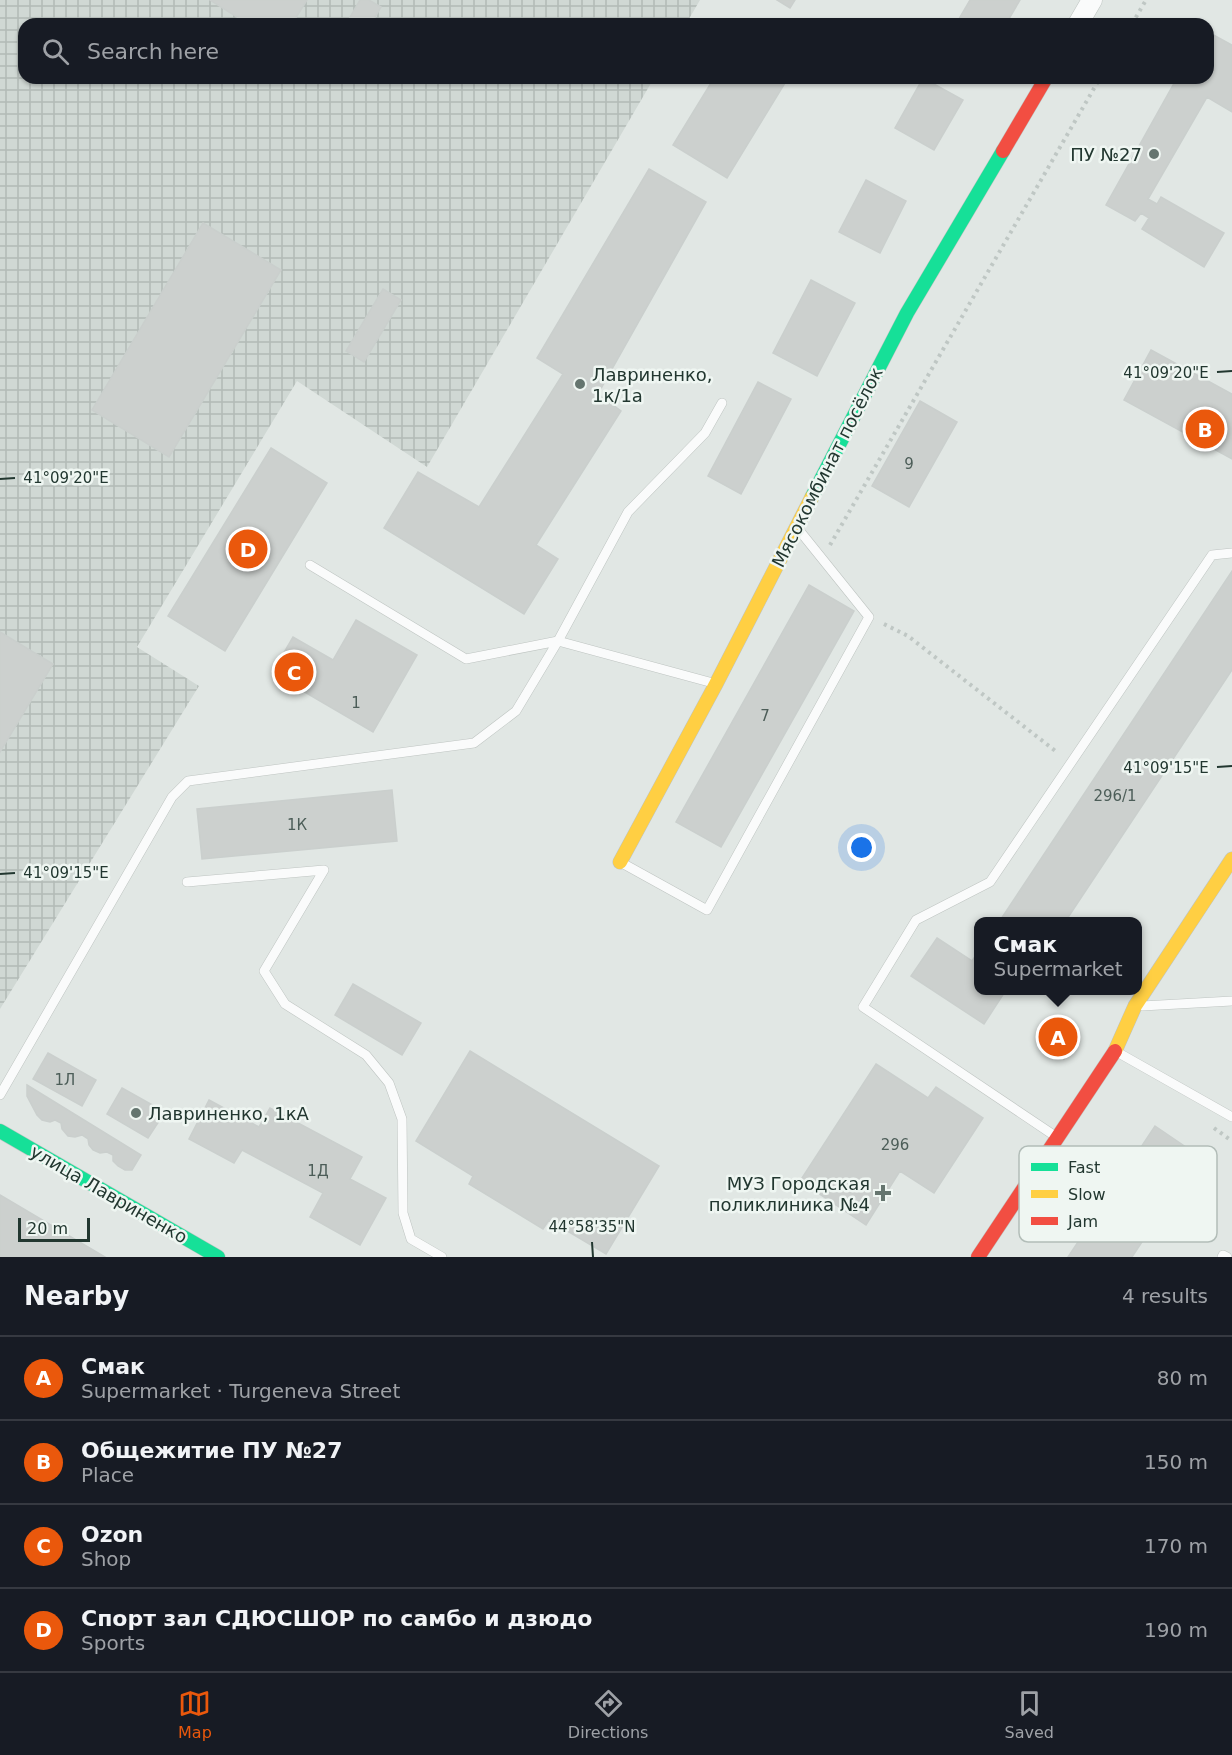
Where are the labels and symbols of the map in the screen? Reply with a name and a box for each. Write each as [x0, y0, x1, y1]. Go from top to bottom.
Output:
place label: ПУ №27 [1070, 144, 1142, 165]
marker: ПУ №27 [1147, 147, 1161, 161]
street label: Мясокомбинат посёлок [767, 363, 887, 571]
place label: Лавриненко, 1к/1а [592, 364, 713, 406]
text: 41°09'20"E [1123, 364, 1209, 382]
marker: Лавриненко, 1к/1а [573, 377, 587, 391]
pin: B [1186, 406, 1224, 452]
house number: 9 [904, 455, 914, 473]
text: 41°09'20"E [23, 469, 109, 487]
pin: D [228, 526, 268, 572]
pin: C [274, 650, 314, 694]
house number: 1 [351, 694, 361, 712]
house number: 7 [760, 707, 770, 725]
text: 41°09'15"E [1123, 759, 1209, 777]
house number: 296/1 [1093, 787, 1137, 805]
house number: 1К [287, 816, 307, 834]
your location [847, 833, 876, 862]
text: 41°09'15"E [23, 864, 109, 882]
pin: A [1038, 1014, 1078, 1060]
house number: 1Л [55, 1071, 75, 1089]
place label: Лавриненко, 1кА [148, 1103, 310, 1124]
marker: Лавриненко, 1кА [129, 1106, 143, 1120]
house number: 296 [881, 1136, 909, 1154]
street label: улица Лавриненко [27, 1140, 191, 1248]
legend [1019, 1146, 1217, 1242]
text: Fast [1068, 1158, 1100, 1177]
house number: 1Д [307, 1162, 329, 1180]
place label: МУЗ Городская поликлиника №4 [709, 1173, 870, 1215]
marker: МУЗ Городская поликлиника №4 [874, 1184, 892, 1202]
text: Slow [1068, 1185, 1105, 1204]
text: Jam [1067, 1212, 1098, 1231]
scale bar [18, 1215, 90, 1242]
text: 44°58'35"N [548, 1218, 636, 1236]

